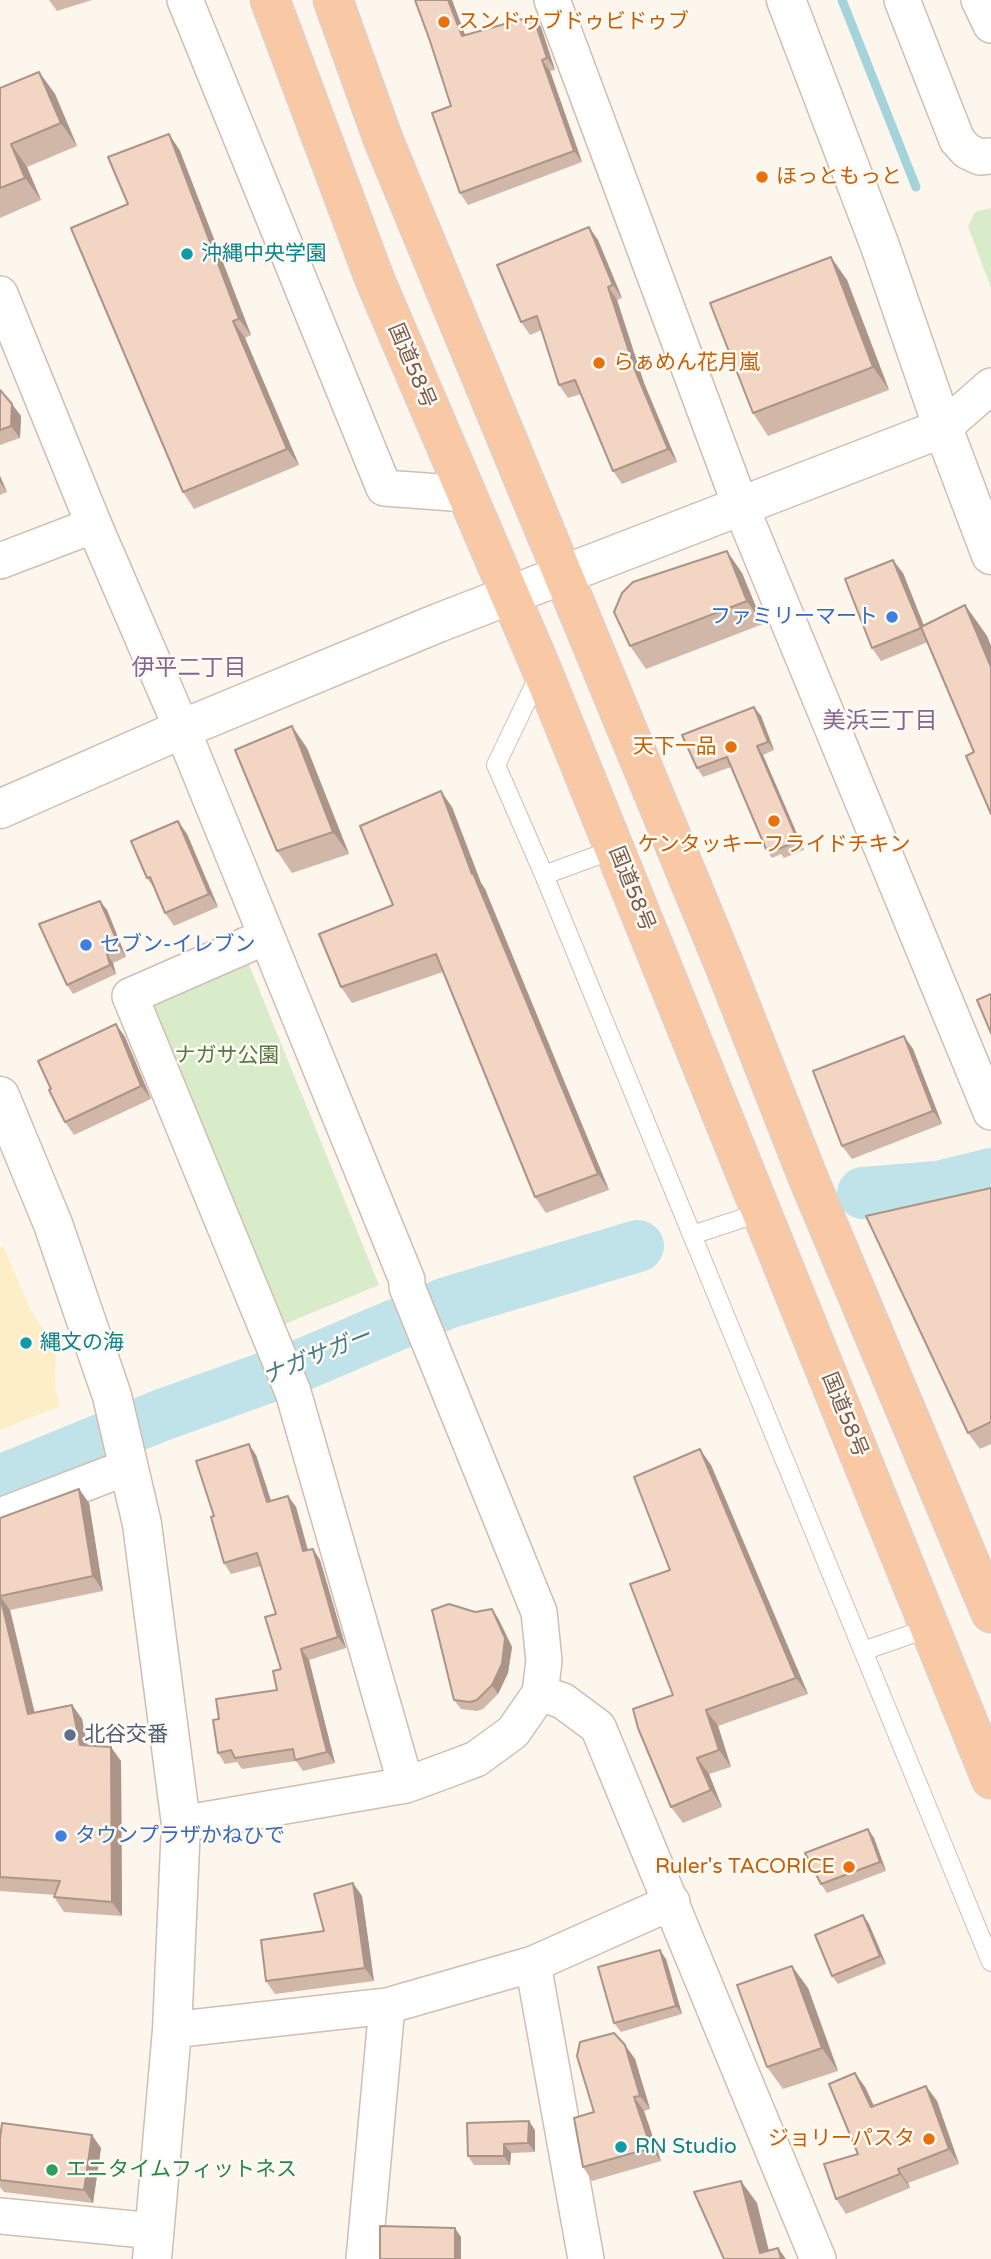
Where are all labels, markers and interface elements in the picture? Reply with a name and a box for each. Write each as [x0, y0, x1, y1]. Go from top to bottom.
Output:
place label: スンドゥブドゥビドゥブ [458, 9, 689, 35]
marker: スンドゥブドゥビドゥブ [436, 14, 452, 30]
place label: ほっともっと [776, 164, 902, 190]
marker: ほっともっと [754, 169, 770, 185]
place label: 沖縄中央学園 [201, 241, 327, 267]
marker: 沖縄中央学園 [179, 246, 195, 262]
street label: 国道58号 [382, 320, 440, 412]
place label: らぁめん花月嵐 [613, 350, 760, 376]
marker: らぁめん花月嵐 [591, 355, 607, 371]
place label: ファミリーマート [710, 604, 878, 630]
marker: ファミリーマート [884, 609, 900, 625]
district label: 伊平二丁目 [132, 655, 246, 683]
district label: 美浜三丁目 [823, 708, 937, 736]
place label: 天下一品 [633, 734, 717, 760]
marker: 天下一品 [723, 739, 739, 755]
marker: ケンタッキーフライドチキン [766, 813, 782, 829]
place label: ケンタッキーフライドチキン [638, 832, 910, 858]
street label: 国道58号 [603, 843, 659, 935]
place label: セブン-イレブン [100, 932, 256, 958]
marker: セブン-イレブン [78, 937, 94, 953]
park label: ナガサ公園 [175, 1043, 279, 1069]
water label: ナガサガー [259, 1323, 375, 1391]
place label: 縄文の海 [40, 1330, 124, 1356]
marker: 縄文の海 [18, 1335, 34, 1351]
street label: 国道58号 [816, 1369, 872, 1461]
place label: 北谷交番 [84, 1722, 168, 1748]
marker: 北谷交番 [62, 1727, 78, 1743]
place label: タウンプラザかねひで [75, 1823, 285, 1849]
marker: タウンプラザかねひで [53, 1828, 69, 1844]
place label: Ruler's TACORICE [655, 1854, 835, 1880]
marker: Ruler's TACORICE [841, 1859, 857, 1875]
place label: ジョリーパスタ [768, 2126, 915, 2152]
marker: ジョリーパスタ [921, 2131, 937, 2147]
place label: RN Studio [635, 2134, 737, 2160]
marker: RN Studio [613, 2139, 629, 2155]
place label: エニタイムフィットネス [66, 2157, 297, 2183]
marker: エニタイムフィットネス [44, 2162, 60, 2178]

